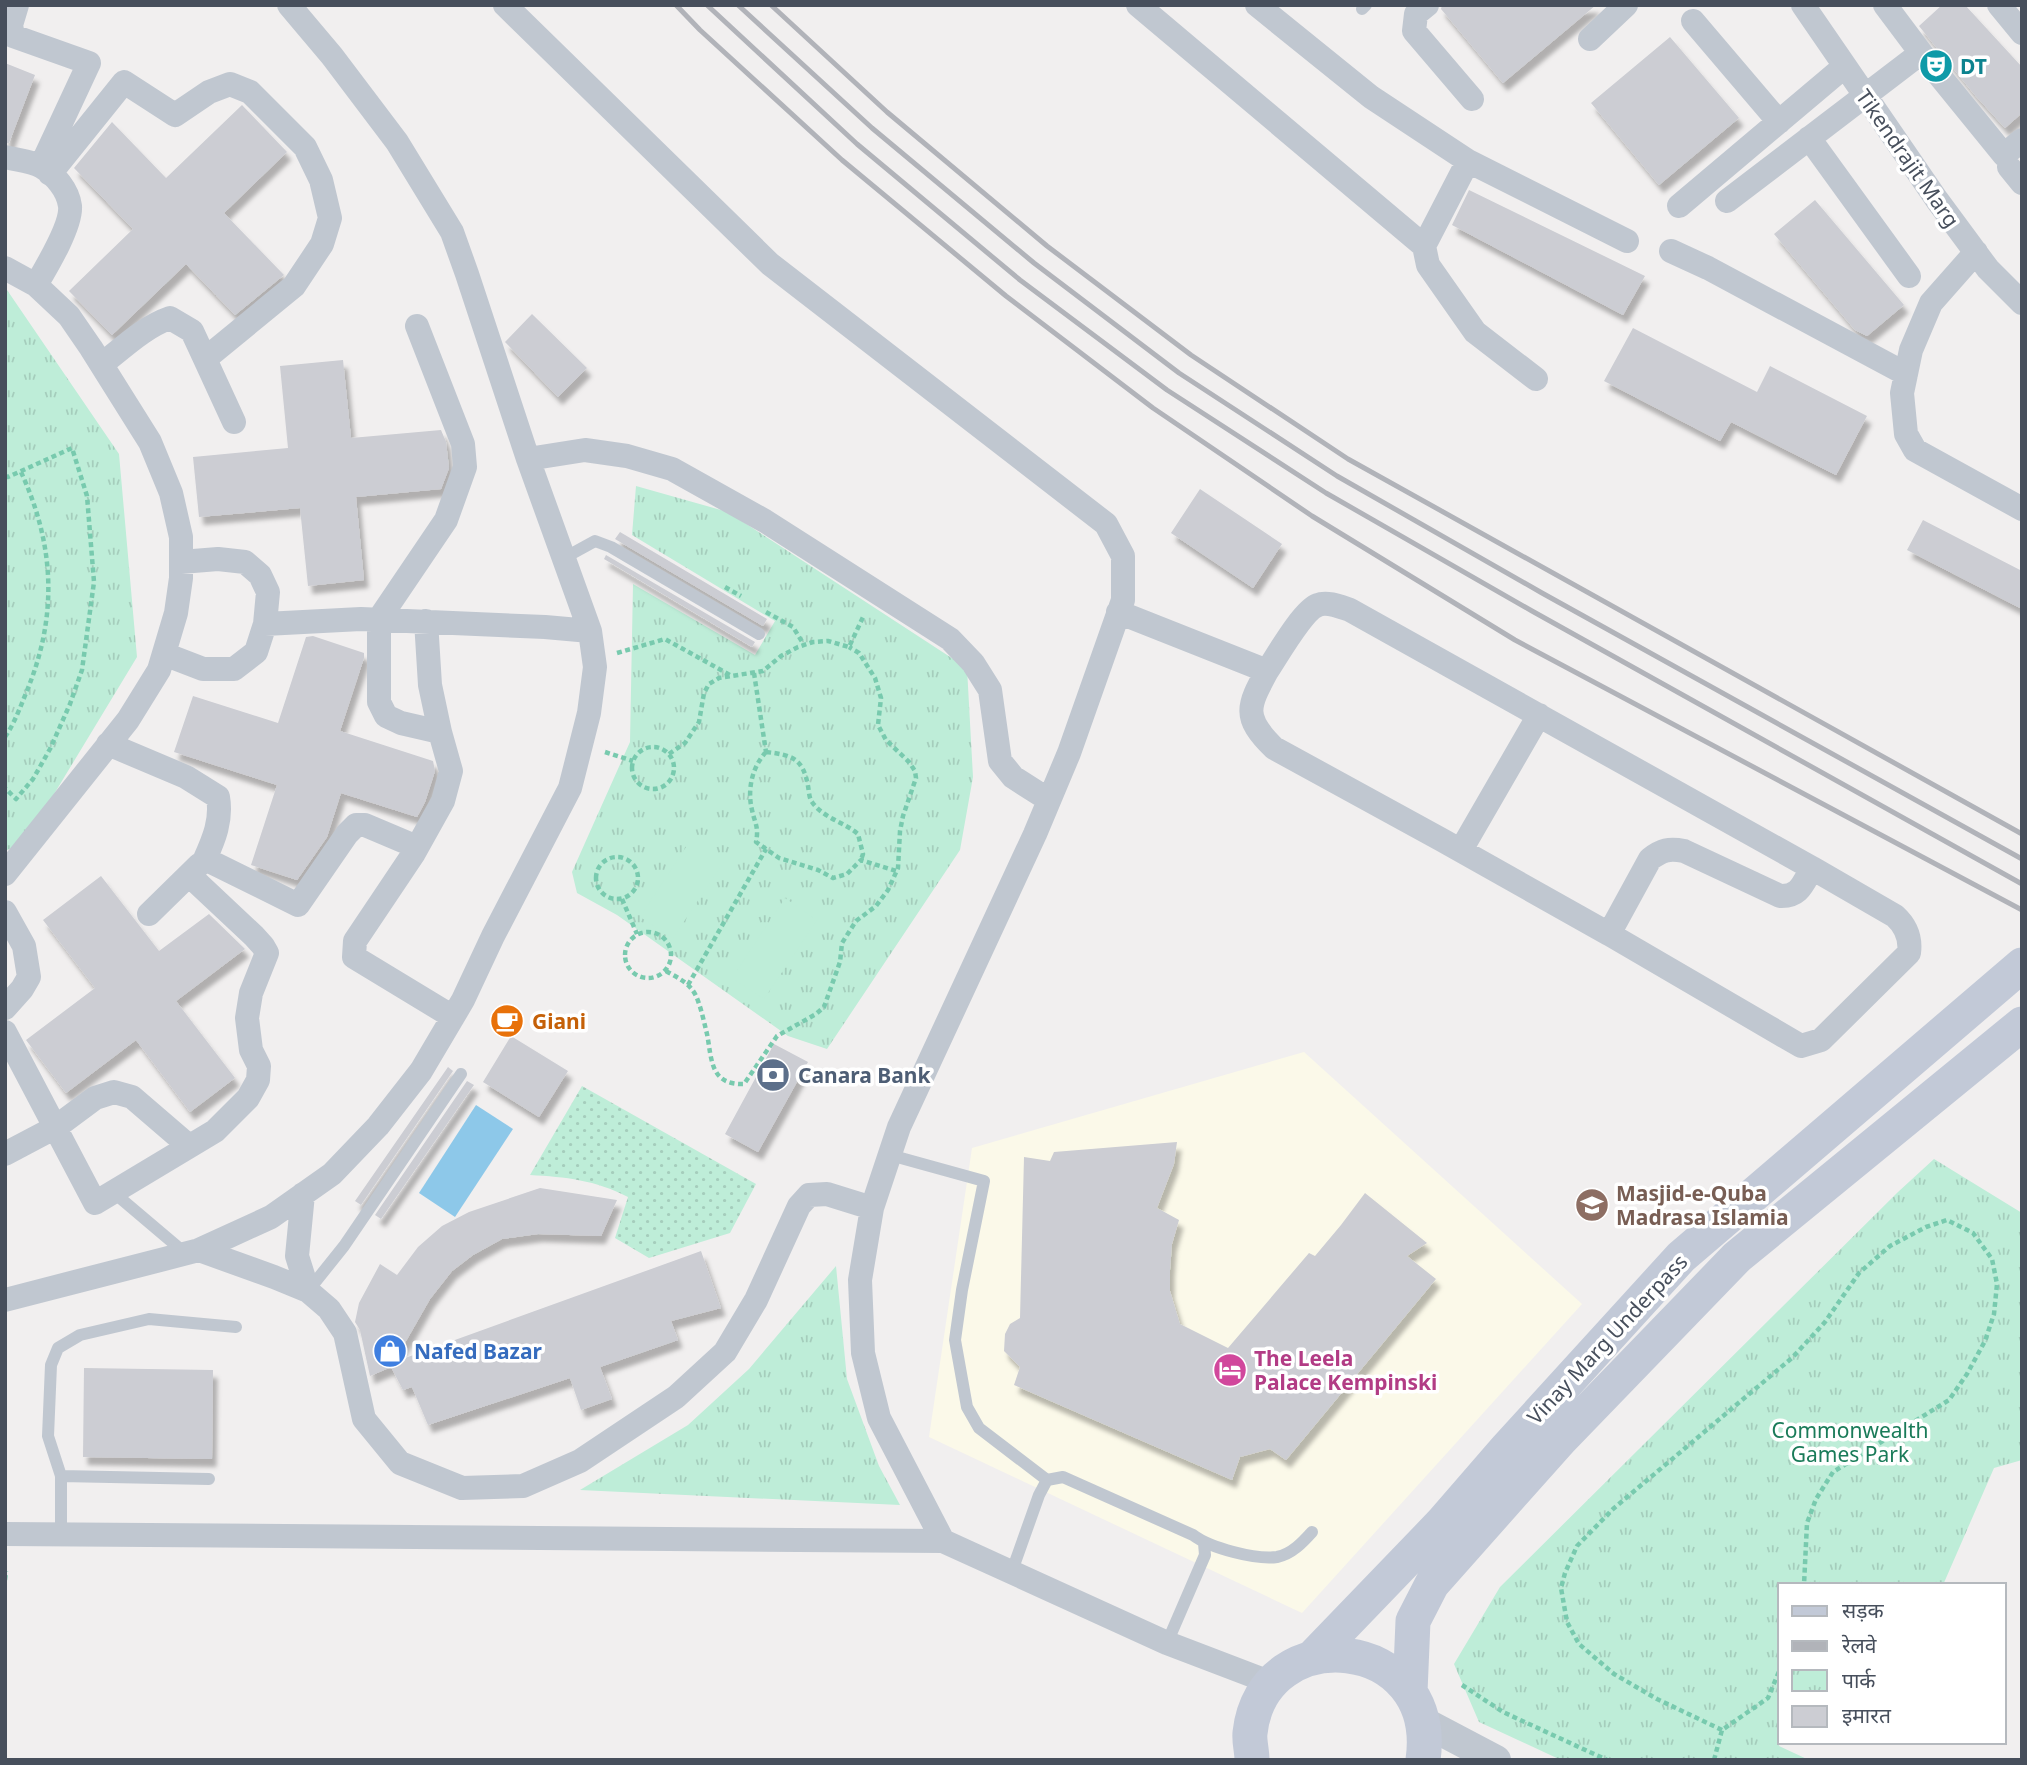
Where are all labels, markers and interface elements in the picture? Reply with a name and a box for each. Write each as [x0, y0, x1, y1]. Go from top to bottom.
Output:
theatre icon: DT [1917, 47, 1955, 85]
place label: DT [1960, 52, 1987, 80]
street label: Tikendrajit Marg [1850, 84, 1966, 232]
cafe icon: Giani [488, 1002, 526, 1040]
place label: Giani [532, 1007, 586, 1035]
bank icon: Canara Bank [754, 1056, 792, 1094]
place label: Canara Bank [798, 1061, 931, 1089]
place label: Masjid-e-Quba Madrasa Islamia [1616, 1179, 1789, 1231]
school or university icon: Masjid-e-Quba Madrasa Islamia [1573, 1186, 1611, 1224]
street label: Vinay Marg Underpass [1521, 1248, 1693, 1430]
shop icon: Nafed Bazar [371, 1332, 409, 1370]
place label: Nafed Bazar [414, 1337, 543, 1365]
place label: The Leela Palace Kempinski [1254, 1344, 1437, 1396]
hotel icon: The Leela Palace Kempinski [1211, 1351, 1249, 1389]
park label: Commonwealth Games Park [1771, 1416, 1929, 1468]
legend [1778, 1583, 2006, 1744]
text: सड़क [1842, 1596, 1884, 1624]
text: रेलवे [1841, 1631, 1877, 1659]
text: पार्क [1842, 1666, 1876, 1694]
text: इमारत [1842, 1701, 1892, 1729]

